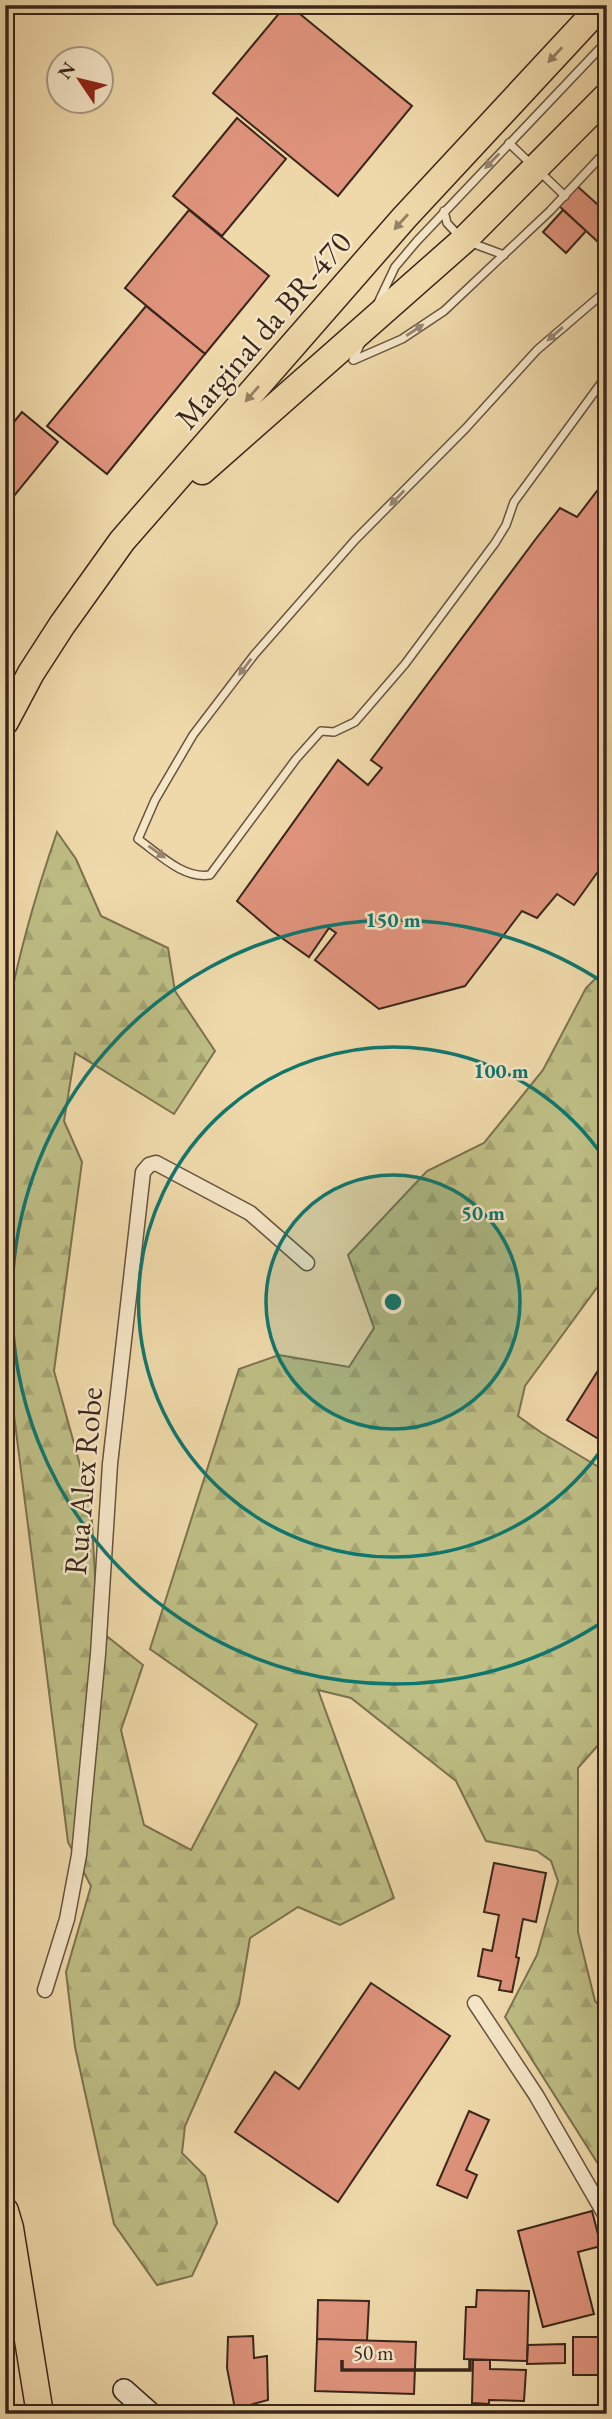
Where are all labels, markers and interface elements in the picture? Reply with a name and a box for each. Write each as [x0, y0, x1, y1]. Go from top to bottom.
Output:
north arrow [46, 46, 116, 116]
one-way arrow [548, 46, 564, 63]
text: N [52, 57, 81, 84]
one-way arrow [484, 152, 500, 169]
one-way arrow [393, 213, 409, 231]
street label: Marginal da BR-470 [165, 222, 361, 438]
one-way arrow [405, 324, 424, 337]
one-way arrow [546, 326, 563, 341]
one-way arrow [244, 385, 260, 402]
one-way arrow [388, 489, 405, 506]
one-way arrow [238, 658, 252, 676]
one-way arrow [148, 845, 166, 859]
text: 150 m [365, 906, 421, 933]
text: 100 m [473, 1057, 529, 1084]
text: 50 m [461, 1199, 505, 1226]
centre of rings [381, 1290, 405, 1314]
street label: Rua Alex Robe [54, 1385, 112, 1577]
scale bar [342, 2328, 470, 2372]
text: 50 m [353, 2339, 394, 2366]

